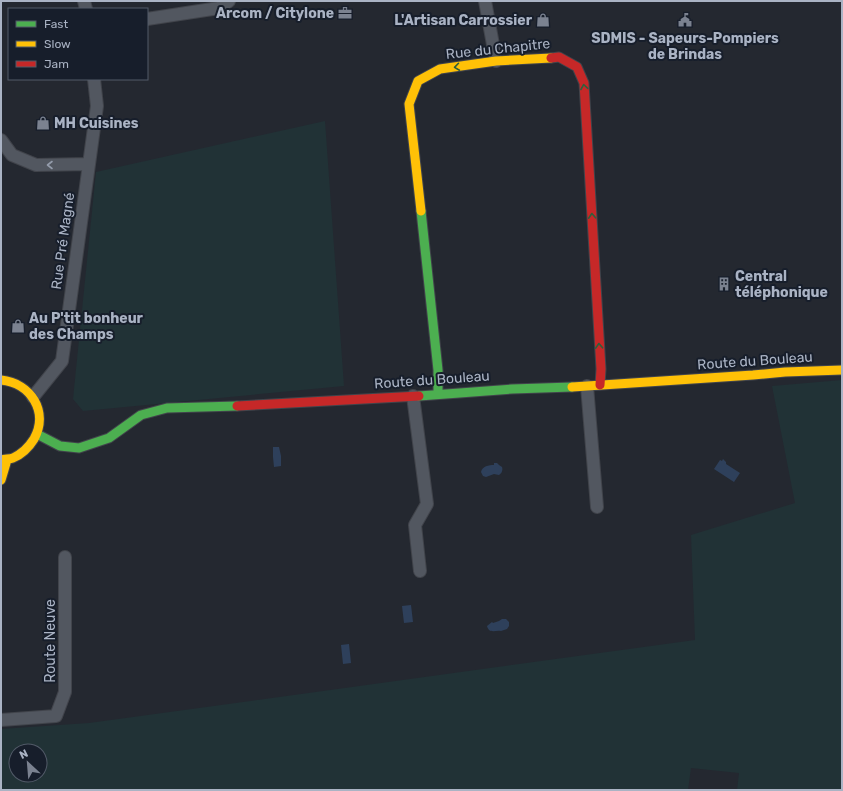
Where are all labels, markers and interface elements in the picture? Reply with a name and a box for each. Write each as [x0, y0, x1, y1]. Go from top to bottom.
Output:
place label: Arcom / Citylone [216, 5, 334, 22]
office icon: Arcom / Citylone [337, 5, 353, 21]
legend [8, 8, 148, 80]
place label: L'Artisan Carrossier [394, 12, 533, 29]
shop icon: L'Artisan Carrossier [535, 12, 551, 28]
public building icon: SDMIS - Sapeurs-Pompiers de Brindas [677, 12, 693, 28]
text: Fast [44, 17, 68, 31]
place label: SDMIS - Sapeurs-Pompiers de Brindas [591, 30, 779, 63]
street label: Rue du Chapitre [445, 35, 551, 63]
text: Slow [44, 37, 71, 51]
text: Jam [44, 57, 69, 71]
one-way arrow [454, 62, 460, 71]
one-way arrow [580, 83, 589, 90]
shop icon: MH Cuisines [35, 115, 51, 131]
place label: MH Cuisines [54, 115, 139, 132]
one-way arrow [47, 161, 53, 169]
street label: Rue Pré Magné [48, 191, 78, 291]
one-way arrow [588, 213, 596, 219]
place label: Central téléphonique [735, 268, 828, 301]
building icon: Central téléphonique [716, 276, 732, 292]
place label: Au P'tit bonheur des Champs [29, 310, 144, 343]
shop icon: Au P'tit bonheur des Champs [10, 318, 26, 334]
one-way arrow [595, 343, 604, 349]
street label: Route du Bouleau [697, 348, 813, 374]
street label: Route du Bouleau [374, 367, 490, 393]
street label: Route Neuve [42, 599, 59, 683]
north arrow [8, 743, 48, 783]
text: N [17, 747, 30, 762]

